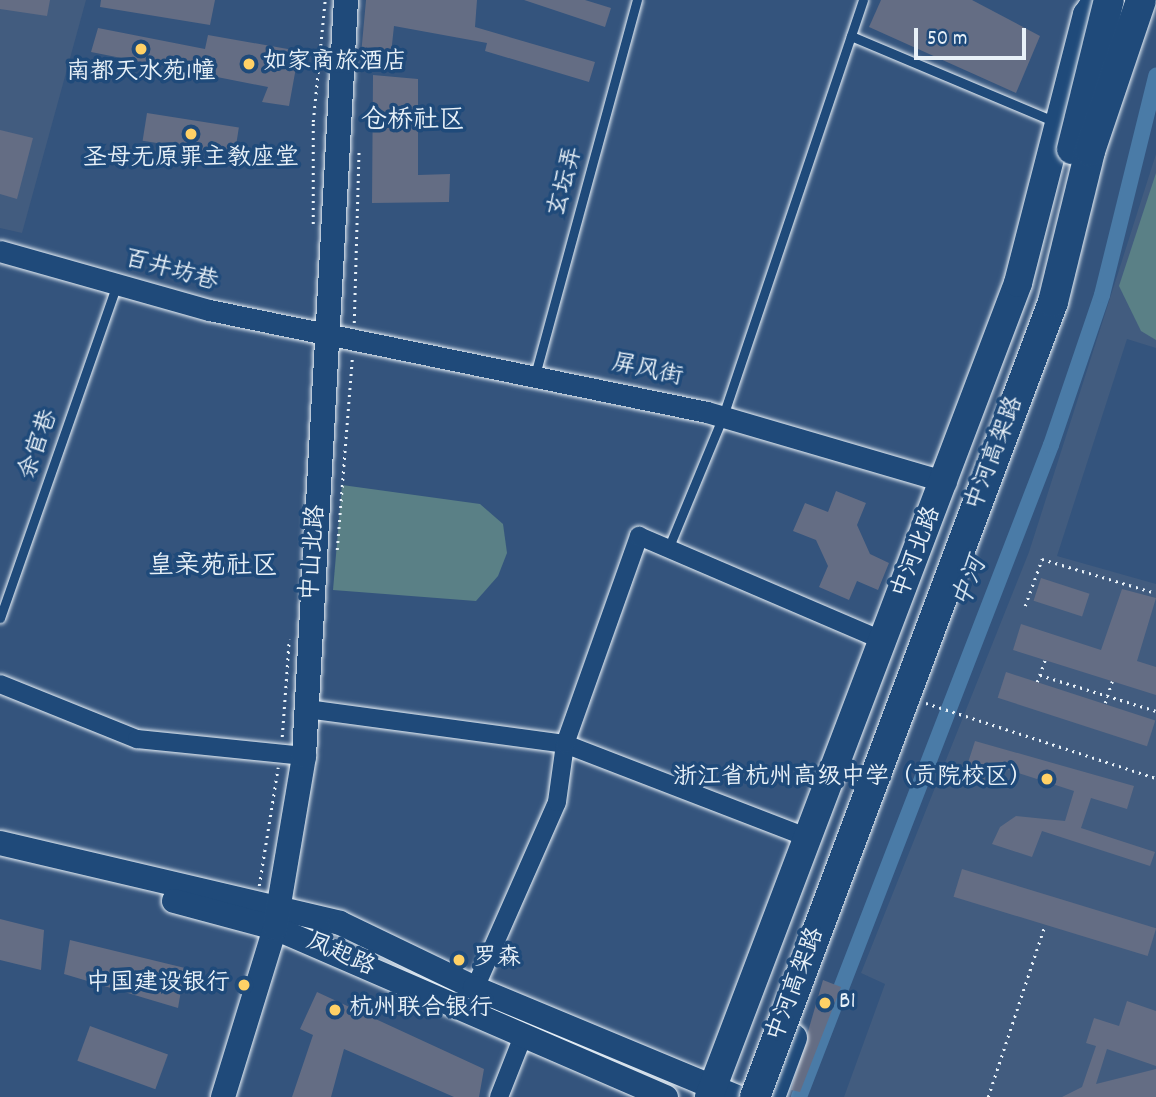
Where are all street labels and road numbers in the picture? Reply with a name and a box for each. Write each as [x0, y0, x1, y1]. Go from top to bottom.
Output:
street label: 玄坛弄 [544, 143, 590, 221]
street label: 百井坊巷 [121, 246, 221, 298]
street label: 屏风街 [609, 350, 685, 394]
street label: 中河高架路 [961, 393, 1031, 515]
street label: 余官巷 [15, 406, 65, 484]
street label: 中河北路 [887, 503, 949, 603]
street label: 中山北路 [297, 504, 333, 602]
street label: 中河高架路 [762, 924, 832, 1046]
street label: 凤起路 [301, 928, 379, 984]

